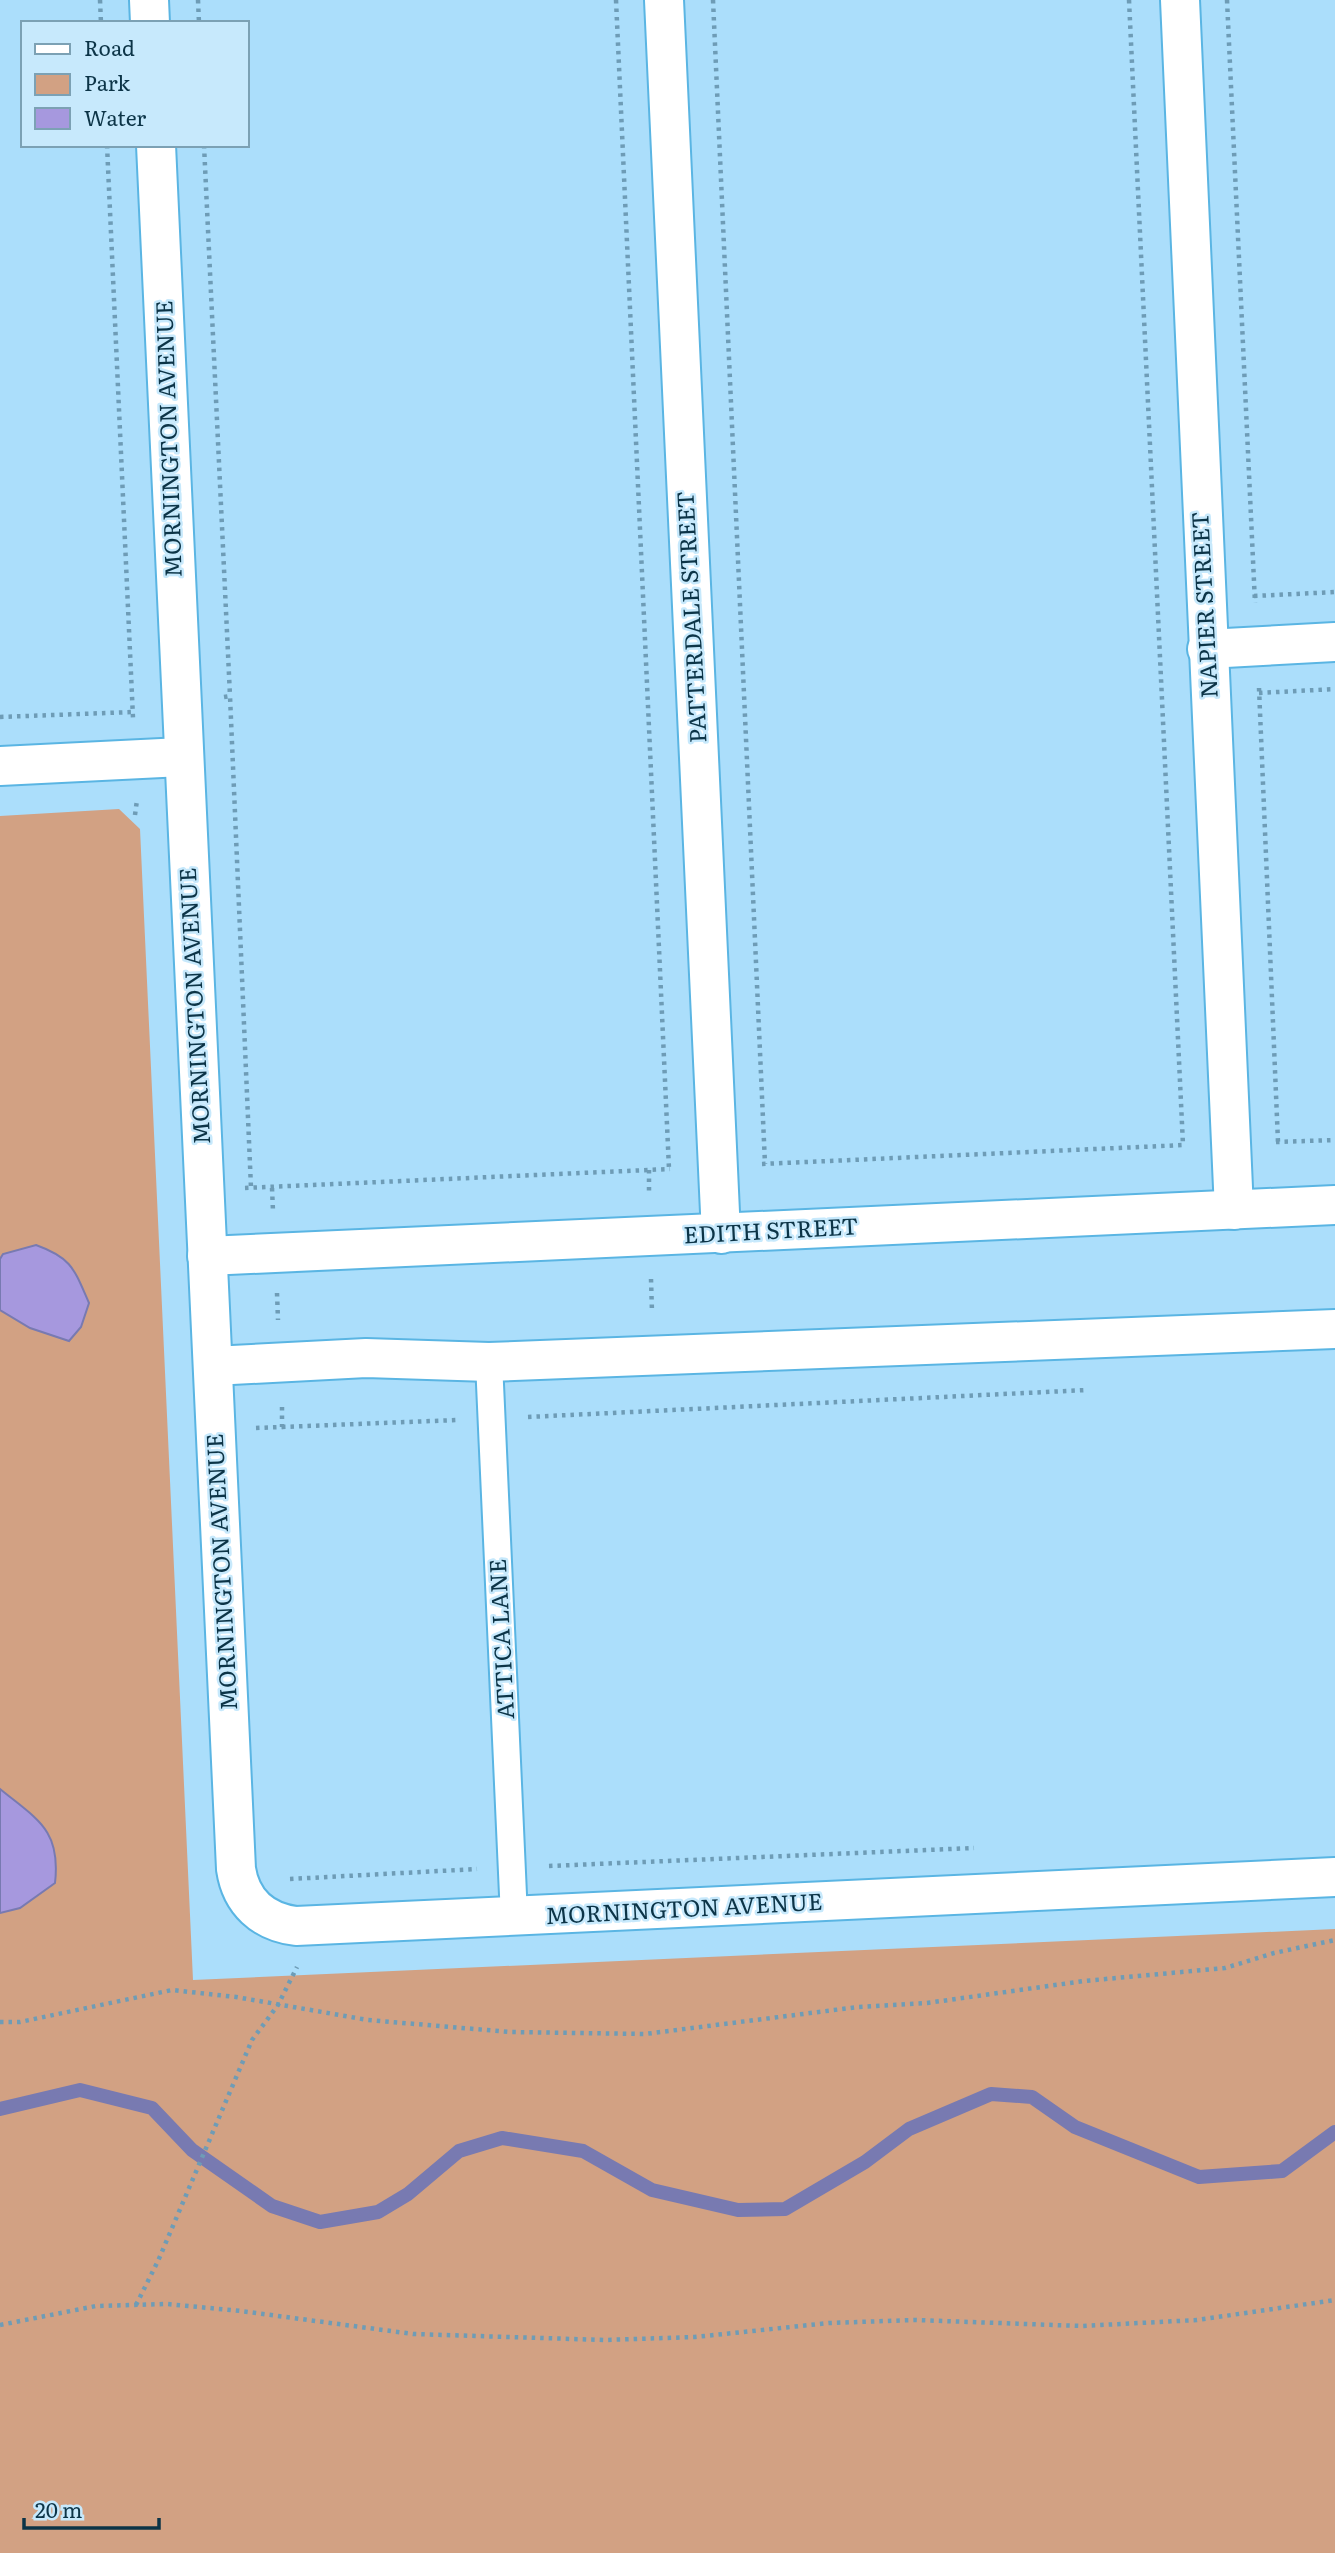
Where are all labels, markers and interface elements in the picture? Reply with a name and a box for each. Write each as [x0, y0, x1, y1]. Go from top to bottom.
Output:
legend [21, 21, 248, 147]
text: Road [84, 31, 135, 62]
text: Park [84, 66, 130, 97]
text: Water [84, 101, 146, 132]
street label: MORNINGTON AVENUE [145, 300, 189, 578]
street label: PATTERDALE STREET [666, 490, 714, 744]
street label: NAPIER STREET [1181, 511, 1225, 699]
street label: MORNINGTON AVENUE [169, 867, 217, 1145]
street label: EDITH STREET [683, 1207, 859, 1251]
street label: MORNINGTON AVENUE [196, 1433, 244, 1711]
street label: ATTICA LANE [479, 1558, 521, 1720]
street label: MORNINGTON AVENUE [545, 1883, 823, 1931]
scale bar [24, 2486, 159, 2530]
text: 20 m [35, 2493, 82, 2524]

